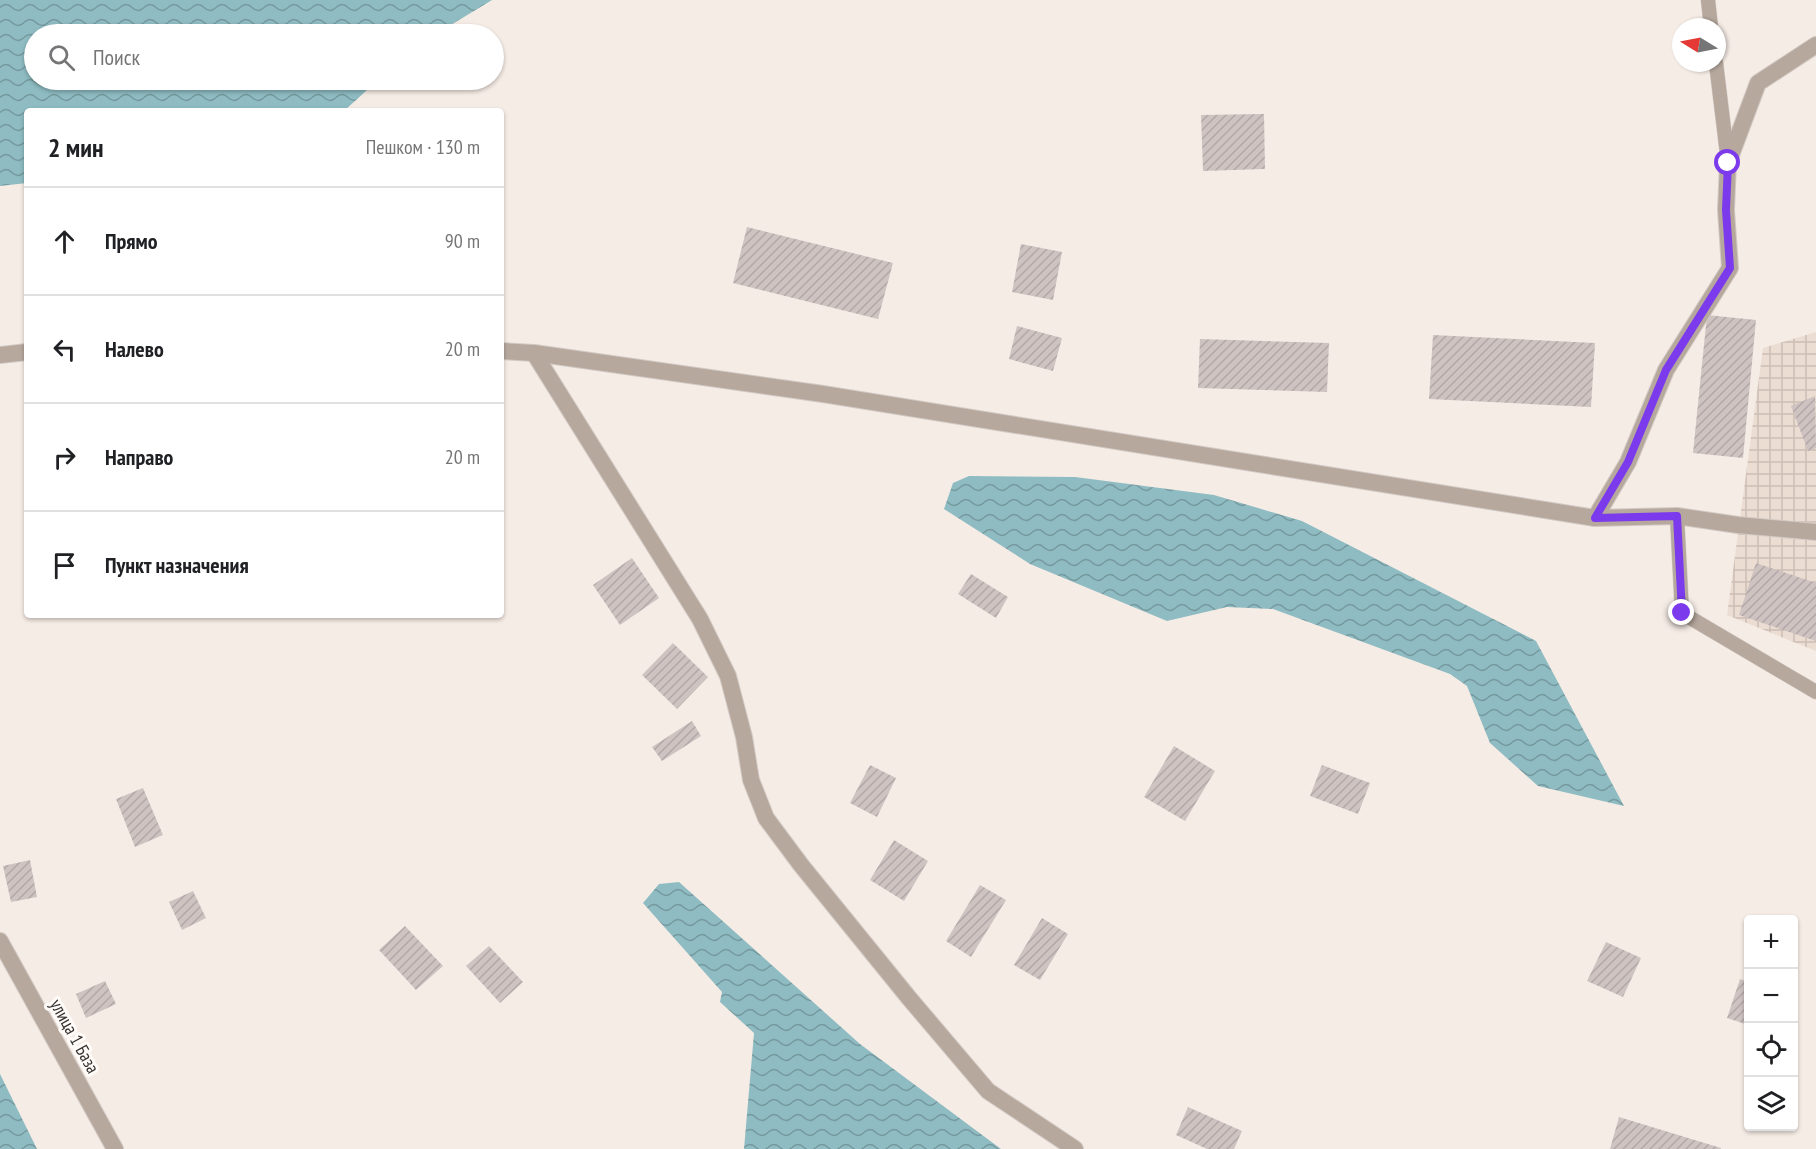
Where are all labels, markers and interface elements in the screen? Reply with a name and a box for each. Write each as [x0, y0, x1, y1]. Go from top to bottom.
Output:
north arrow [1672, 18, 1726, 72]
search box [24, 24, 504, 90]
icon: search [45, 41, 78, 74]
text: Поиск [93, 43, 140, 71]
text: 2 мин [48, 131, 103, 164]
text: Пешком · 130 m [366, 134, 480, 160]
route start [1714, 149, 1740, 175]
icon: ahead [48, 225, 81, 258]
text: Прямо [105, 227, 158, 255]
text: 90 m [445, 228, 480, 254]
icon: left [48, 333, 81, 366]
text: Налево [105, 335, 164, 363]
text: 20 m [445, 336, 480, 362]
icon: right [48, 441, 81, 474]
text: Направо [105, 443, 173, 471]
text: 20 m [445, 444, 480, 470]
icon: arrive [48, 549, 81, 582]
text: Пункт назначения [105, 551, 249, 579]
route end [1668, 599, 1694, 625]
map controls [1744, 915, 1798, 1131]
button: + [1744, 915, 1798, 969]
button: − [1744, 969, 1798, 1023]
street label: улица 1 База [45, 995, 105, 1077]
button: locate [1744, 1023, 1798, 1077]
button: layers [1744, 1077, 1798, 1131]

